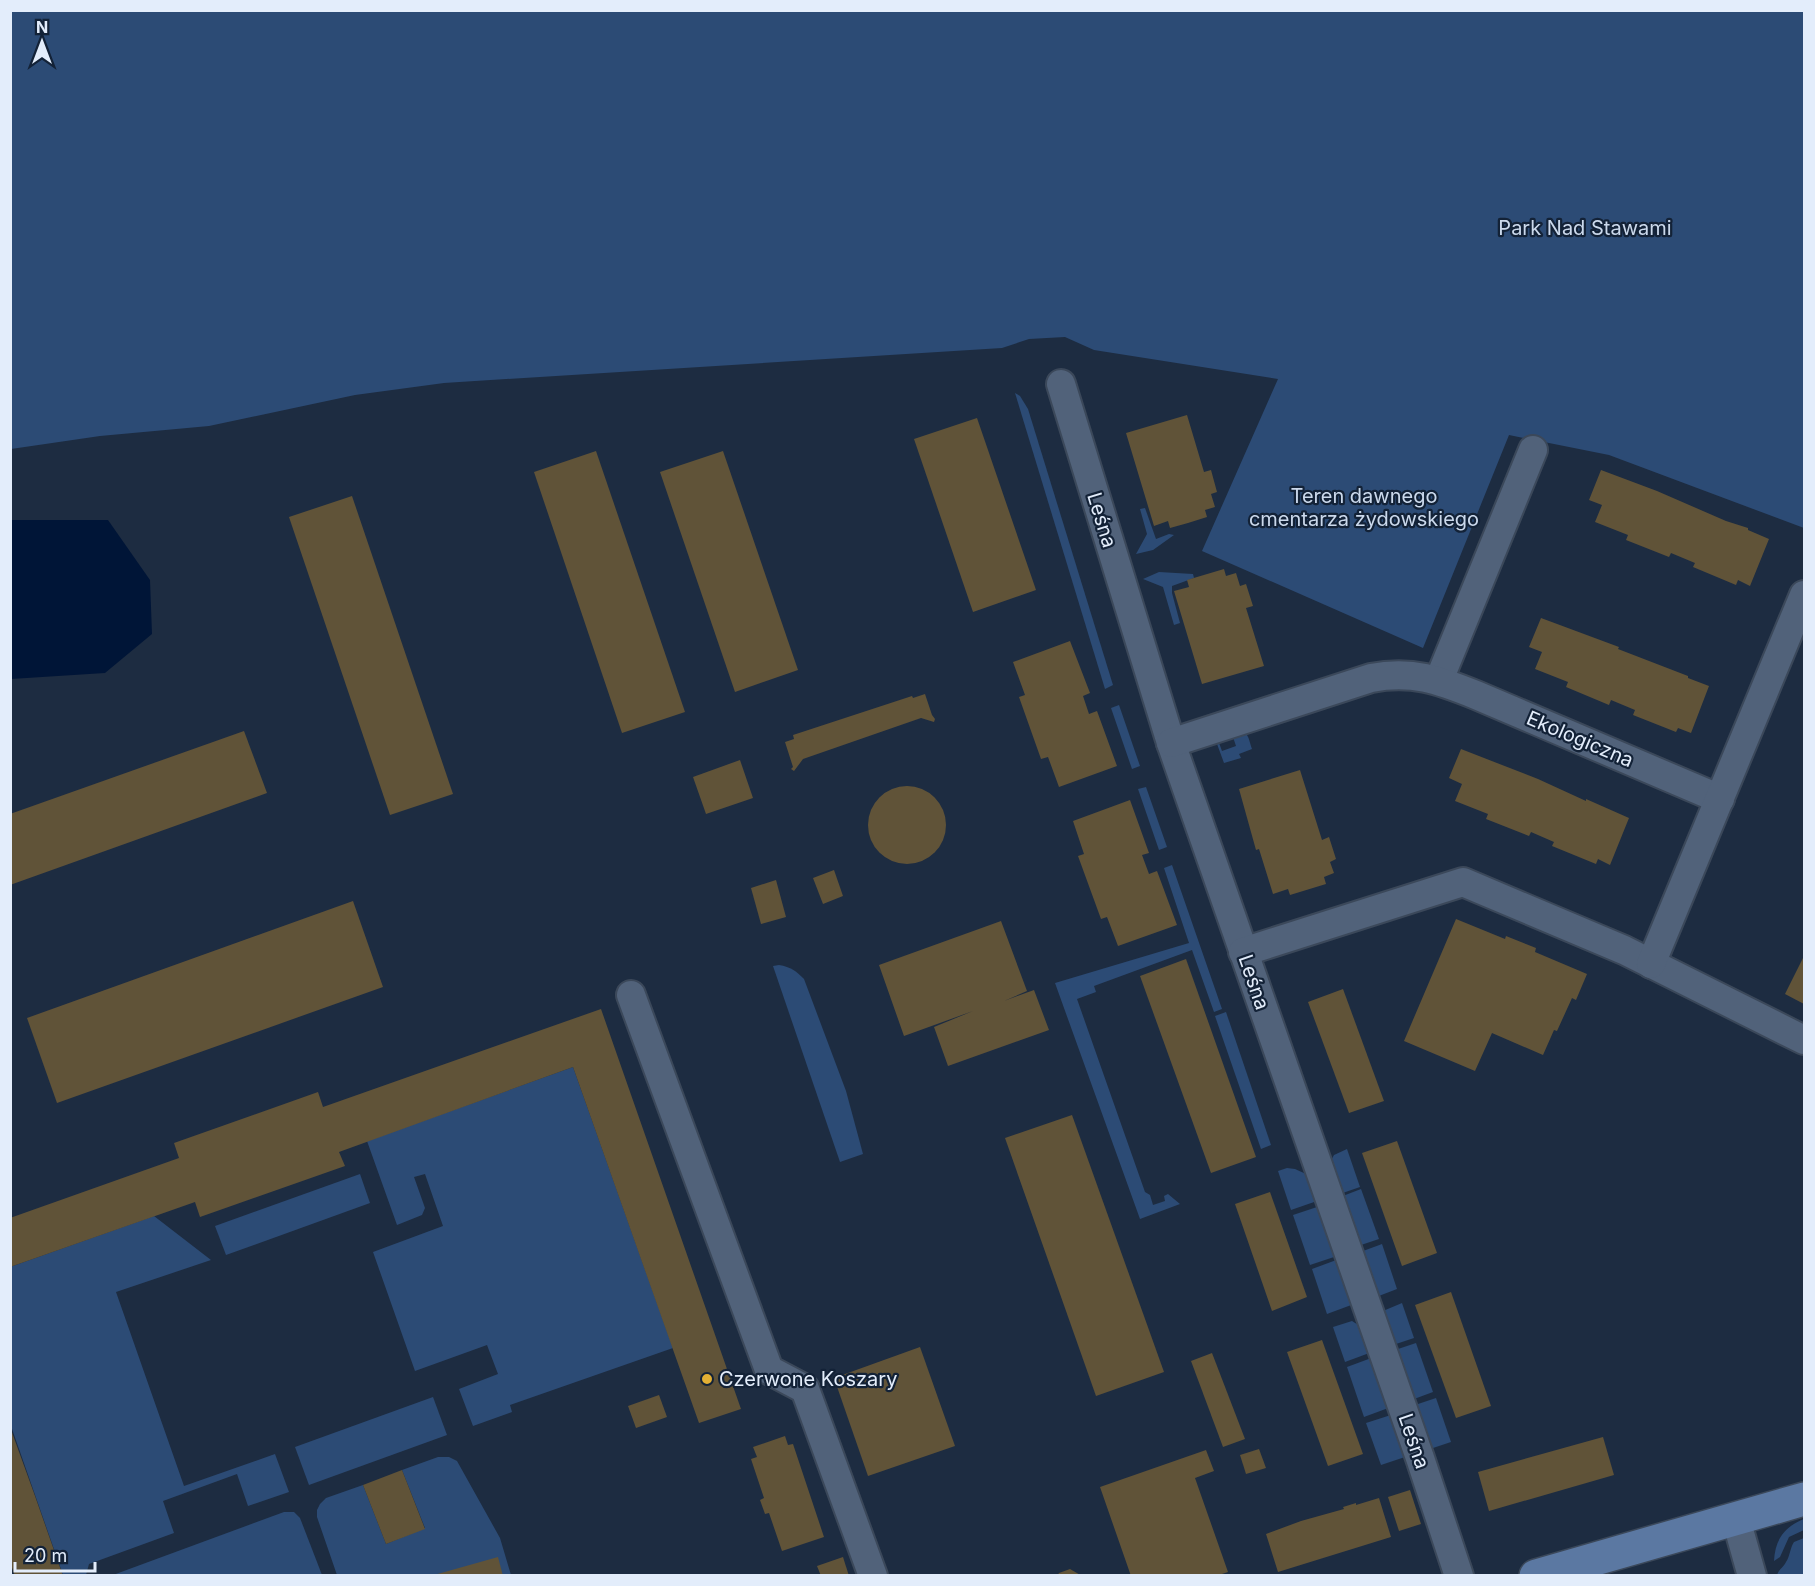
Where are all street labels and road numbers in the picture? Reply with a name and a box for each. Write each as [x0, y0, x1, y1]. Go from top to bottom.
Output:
street label: Leśna [1082, 489, 1122, 551]
street label: Ekologiczna [1523, 706, 1637, 772]
street label: Leśna [1233, 951, 1275, 1013]
street label: Leśna [1393, 1410, 1435, 1472]

